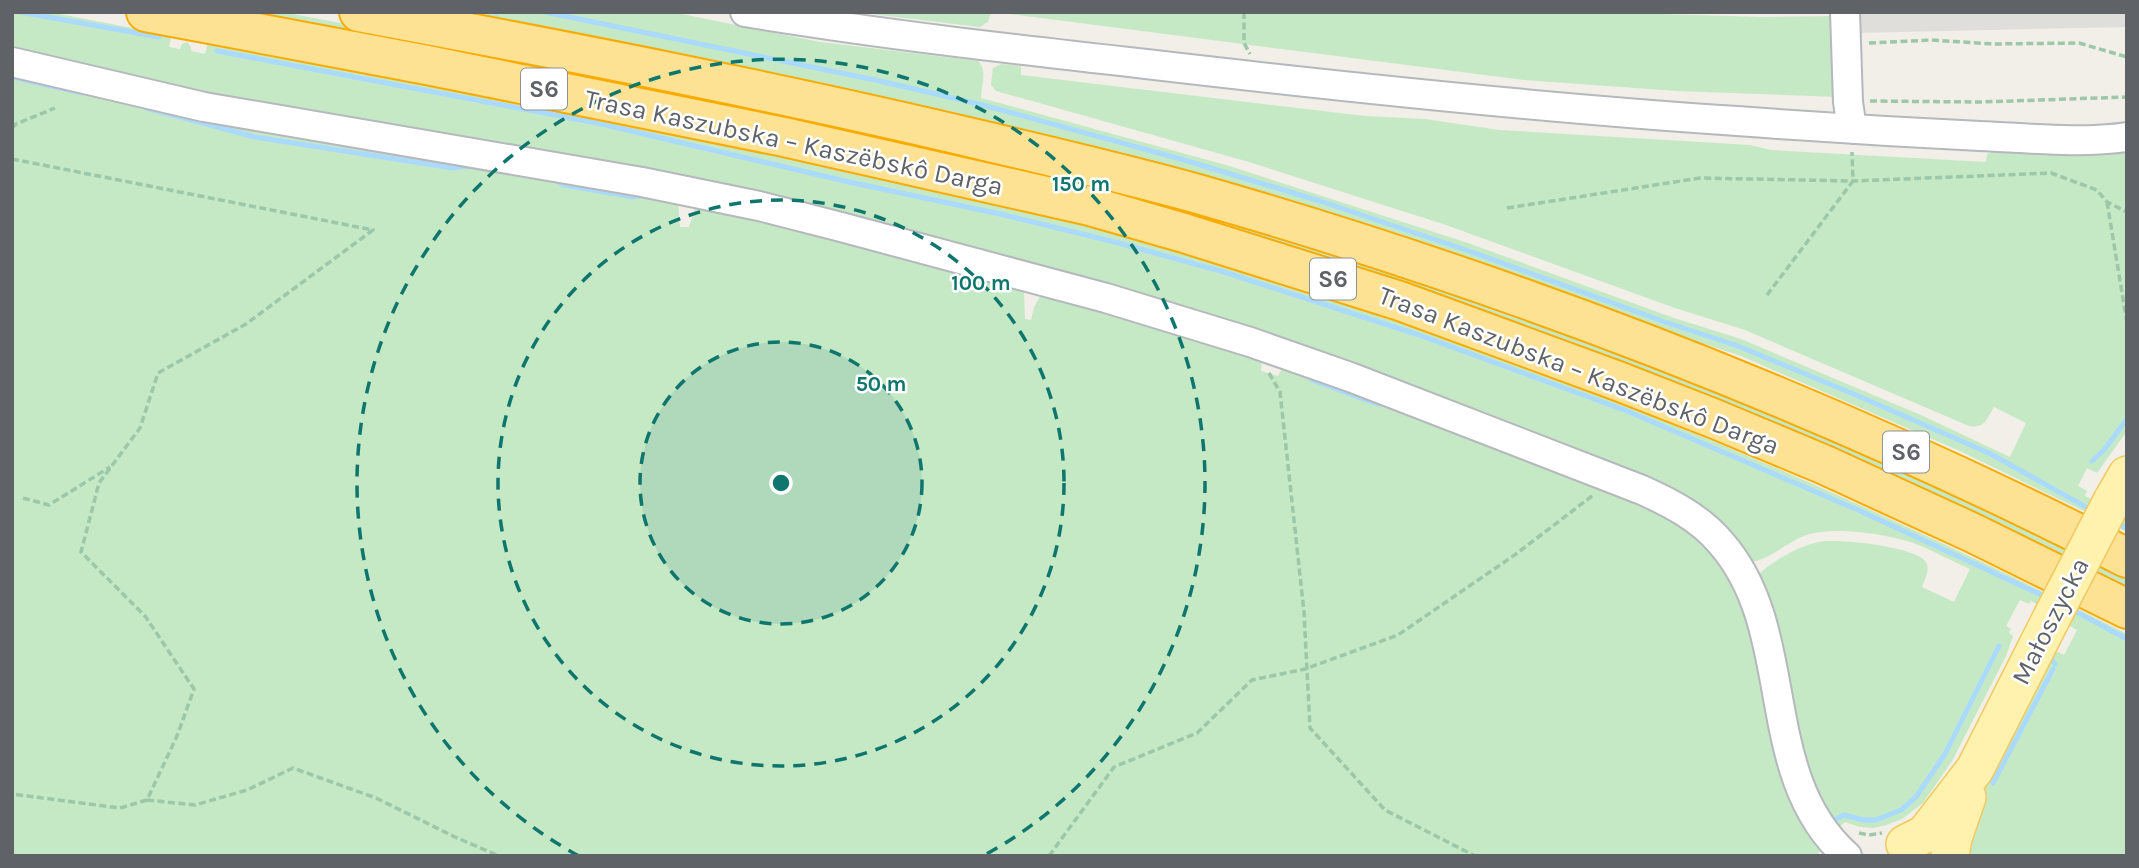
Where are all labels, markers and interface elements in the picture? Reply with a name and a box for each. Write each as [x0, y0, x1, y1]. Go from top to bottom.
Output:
road number: S6 [521, 68, 567, 110]
street label: Trasa Kaszubska – Kaszëbskô Darga [582, 83, 1006, 202]
text: 150 m [1052, 172, 1110, 196]
road number: S6 [1310, 258, 1356, 300]
text: 100 m [951, 271, 1011, 295]
street label: Trasa Kaszubska – Kaszëbskô Darga [1374, 280, 1783, 461]
text: 50 m [856, 372, 906, 396]
road number: S6 [1883, 432, 1929, 472]
centre of rings [769, 471, 793, 495]
street label: Małoszycka [2005, 553, 2096, 690]

